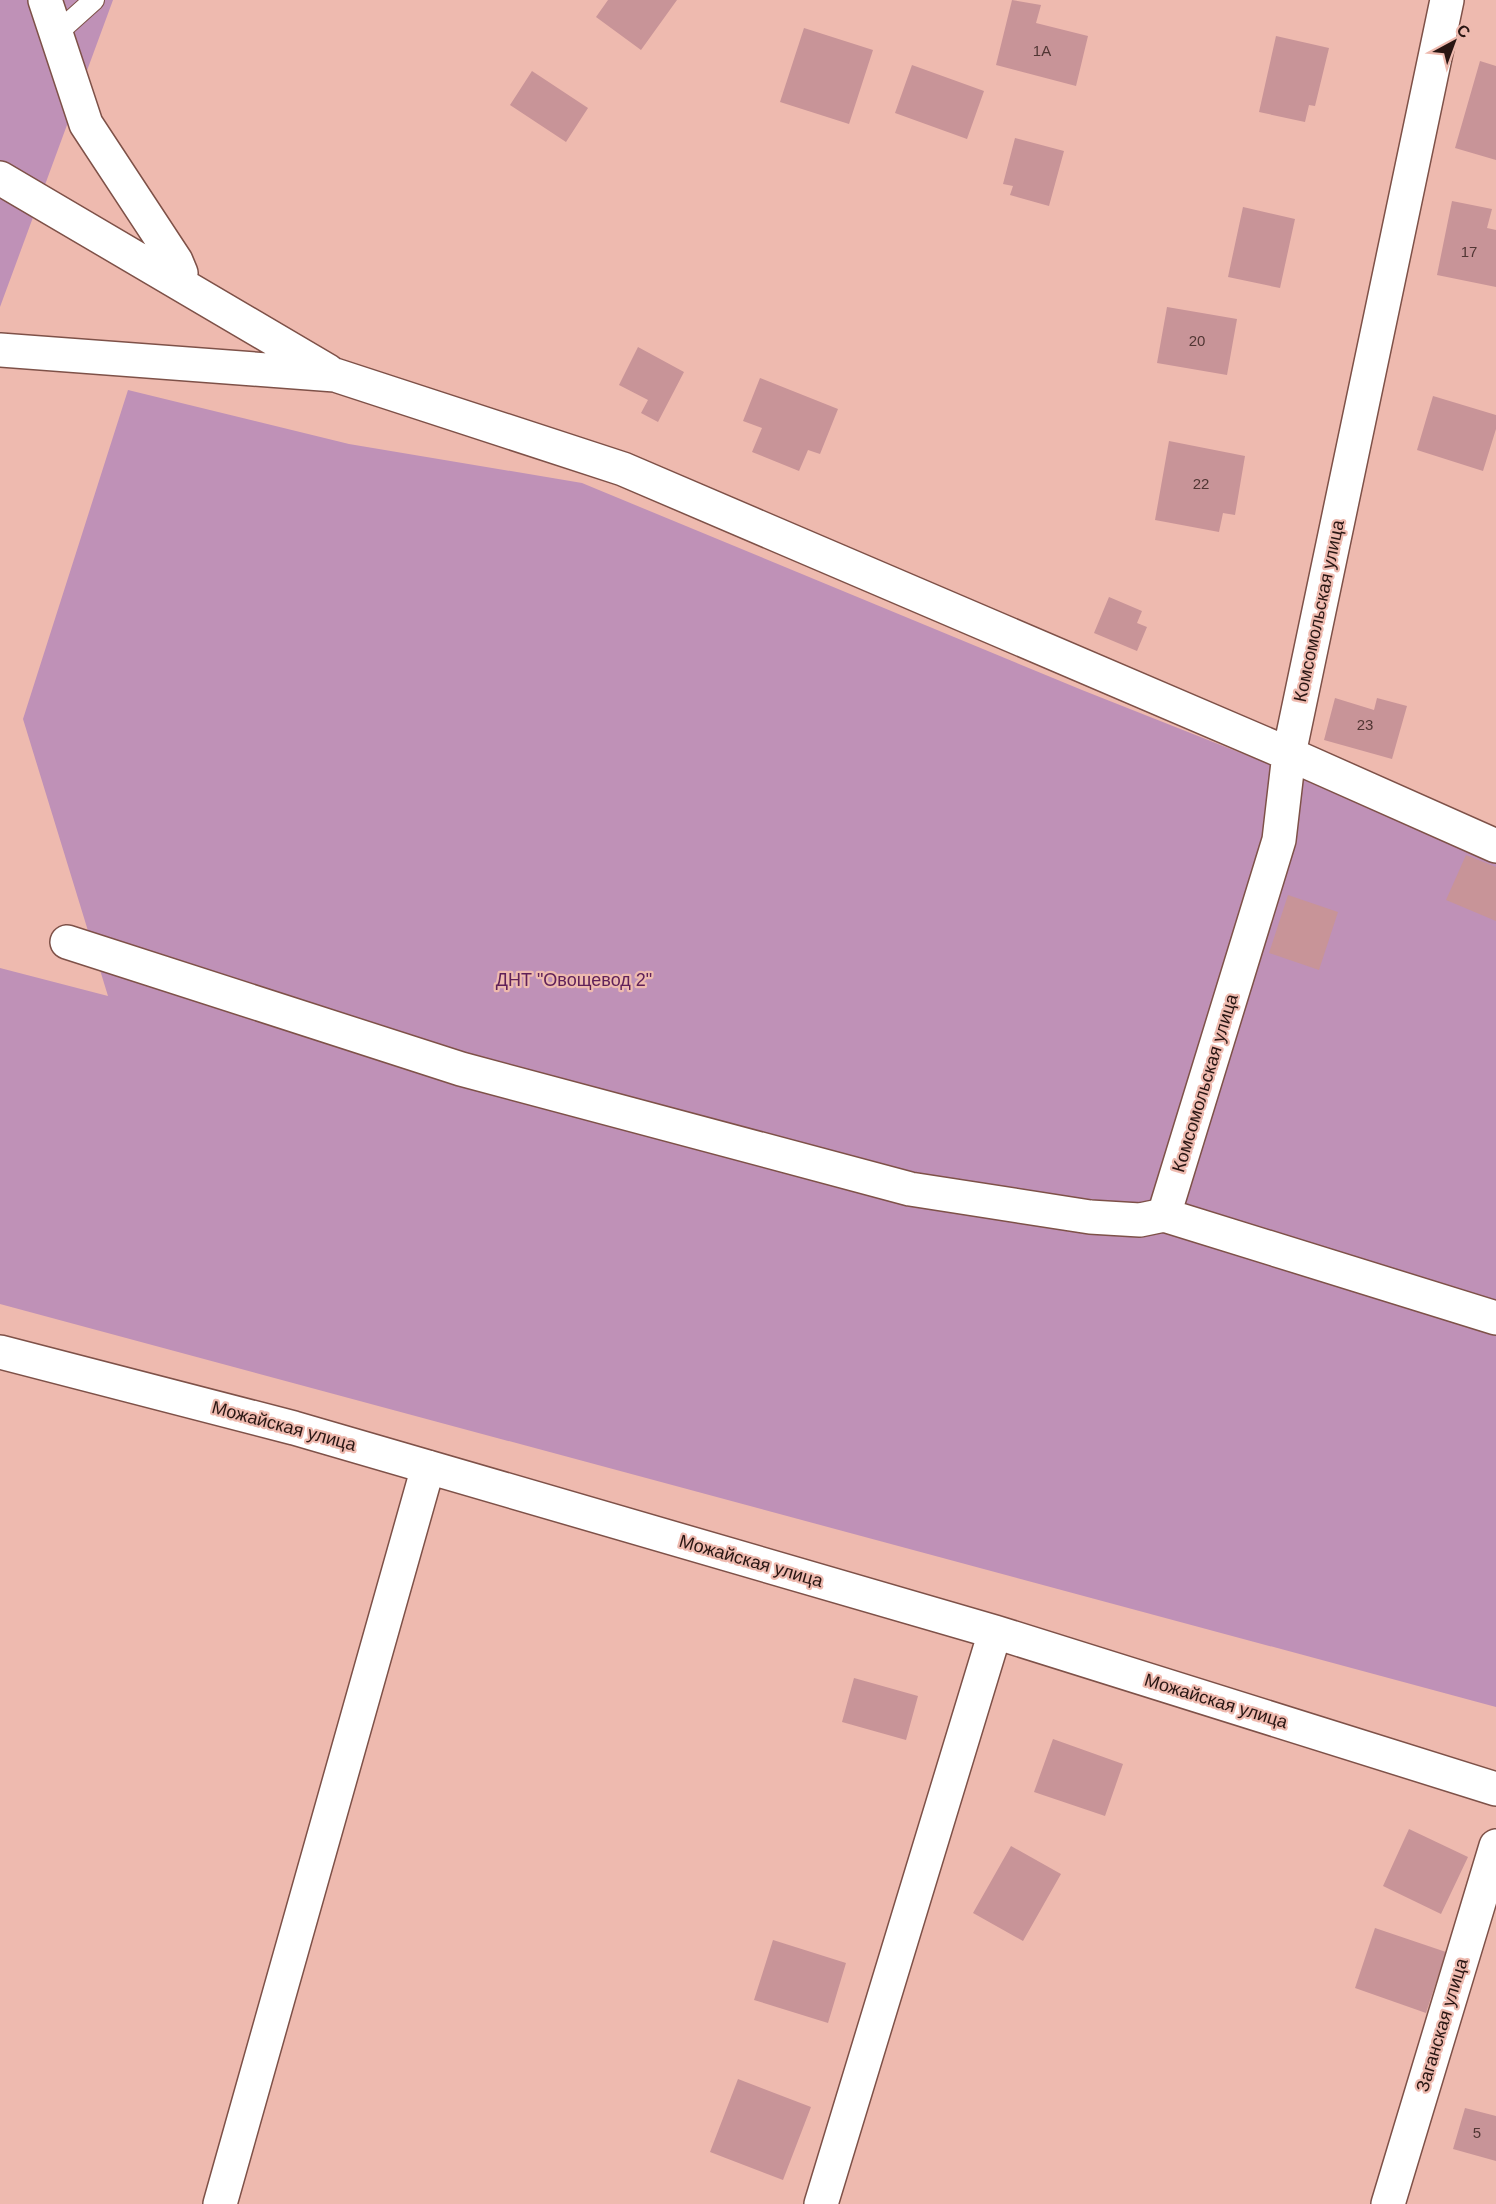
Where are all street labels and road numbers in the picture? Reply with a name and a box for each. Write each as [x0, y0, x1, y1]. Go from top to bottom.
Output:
street label: Комсомольская улица [1290, 517, 1348, 704]
street label: Комсомольская улица [1168, 990, 1242, 1175]
street label: Можайская улица [210, 1397, 359, 1455]
street label: Можайская улица [677, 1531, 826, 1591]
street label: Можайская улица [1142, 1670, 1291, 1733]
street label: Заганская улица [1412, 1955, 1472, 2094]

